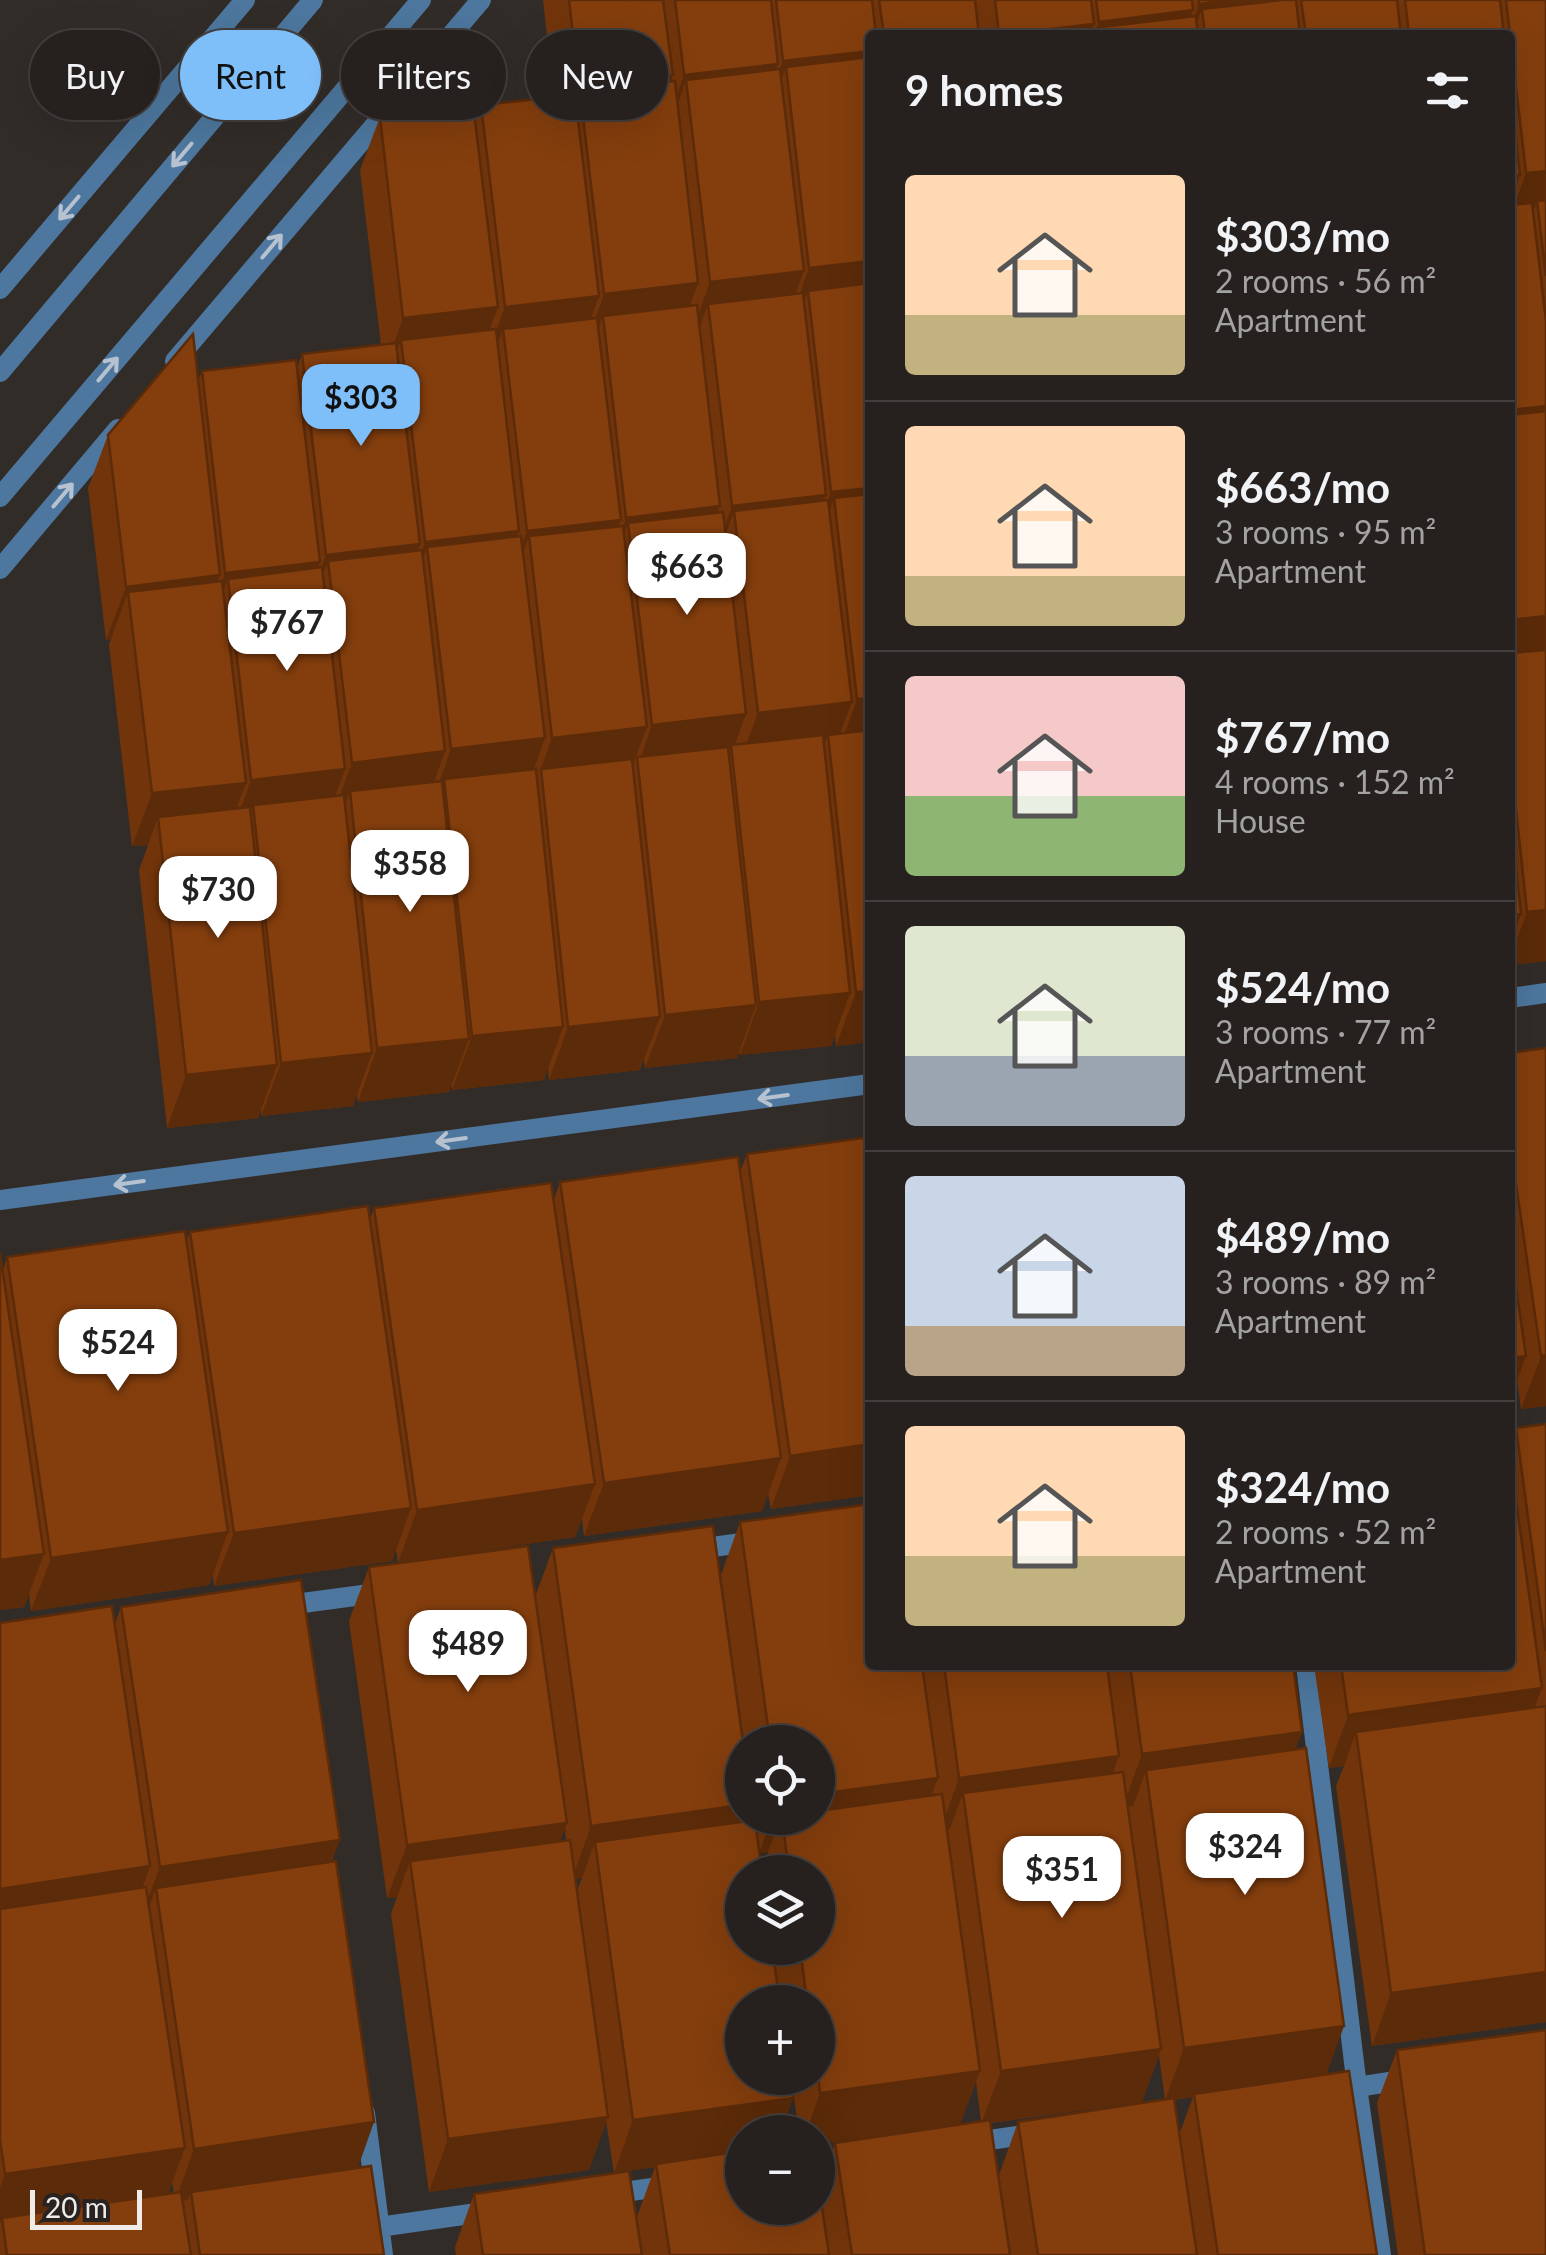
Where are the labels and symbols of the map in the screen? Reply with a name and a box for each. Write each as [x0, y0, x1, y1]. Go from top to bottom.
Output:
one-way arrow [171, 142, 194, 167]
one-way arrow [57, 195, 80, 220]
one-way arrow [261, 234, 283, 260]
one-way arrow [97, 357, 120, 382]
pin: $303 [302, 364, 420, 449]
one-way arrow [52, 482, 74, 508]
pin: $663 [628, 533, 746, 618]
pin: $767 [228, 589, 346, 674]
pin: $358 [351, 830, 469, 915]
pin: $730 [159, 856, 277, 941]
one-way arrow [758, 1088, 790, 1107]
one-way arrow [436, 1131, 468, 1150]
one-way arrow [113, 1174, 146, 1192]
pin: $524 [59, 1309, 177, 1394]
pin: $489 [409, 1610, 527, 1695]
pin: $324 [1186, 1813, 1304, 1898]
pin: $351 [1003, 1836, 1121, 1921]
scale bar [30, 2185, 142, 2230]

